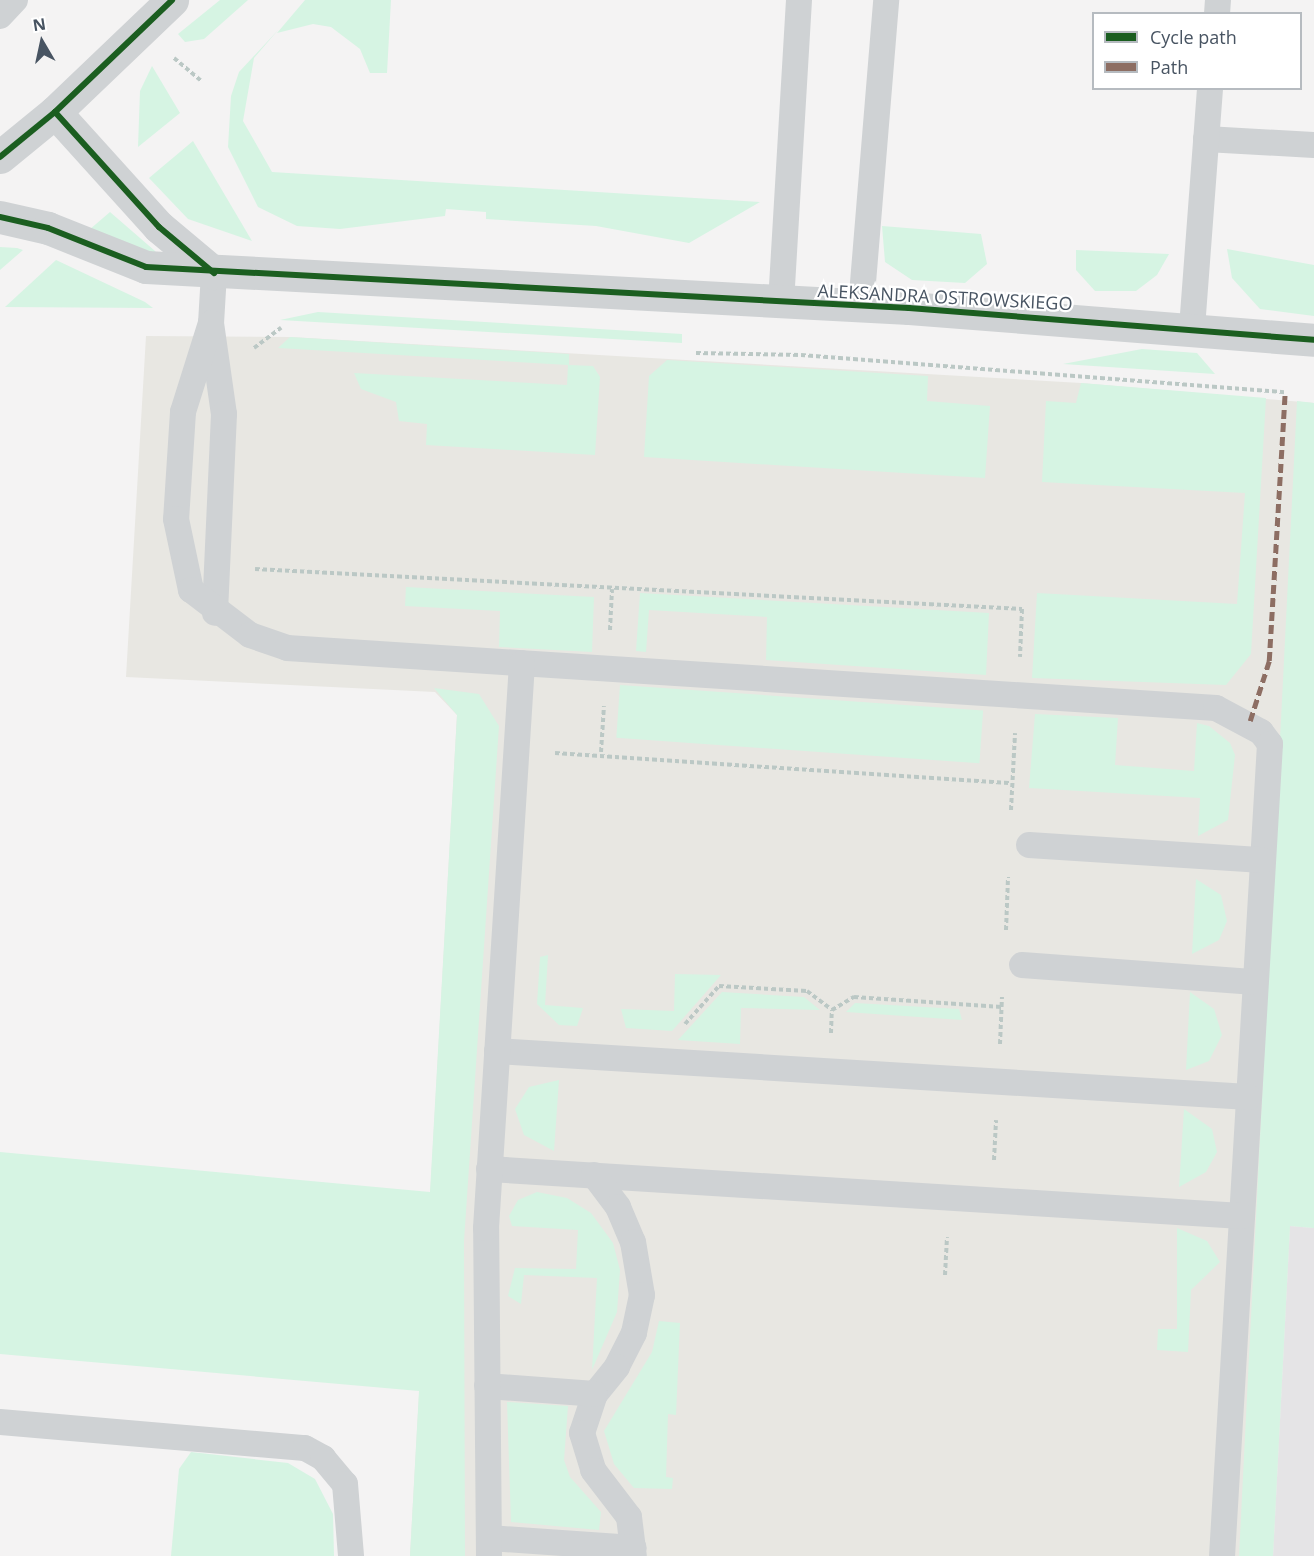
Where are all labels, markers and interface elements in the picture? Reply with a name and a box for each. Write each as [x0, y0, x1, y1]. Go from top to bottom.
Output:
north arrow [12, 12, 72, 72]
text: N [31, 12, 47, 36]
legend [1092, 12, 1302, 90]
text: Cycle path [1150, 25, 1237, 49]
text: Path [1150, 55, 1188, 79]
street label: ALEKSANDRA OSTROWSKIEGO [817, 280, 1073, 314]

